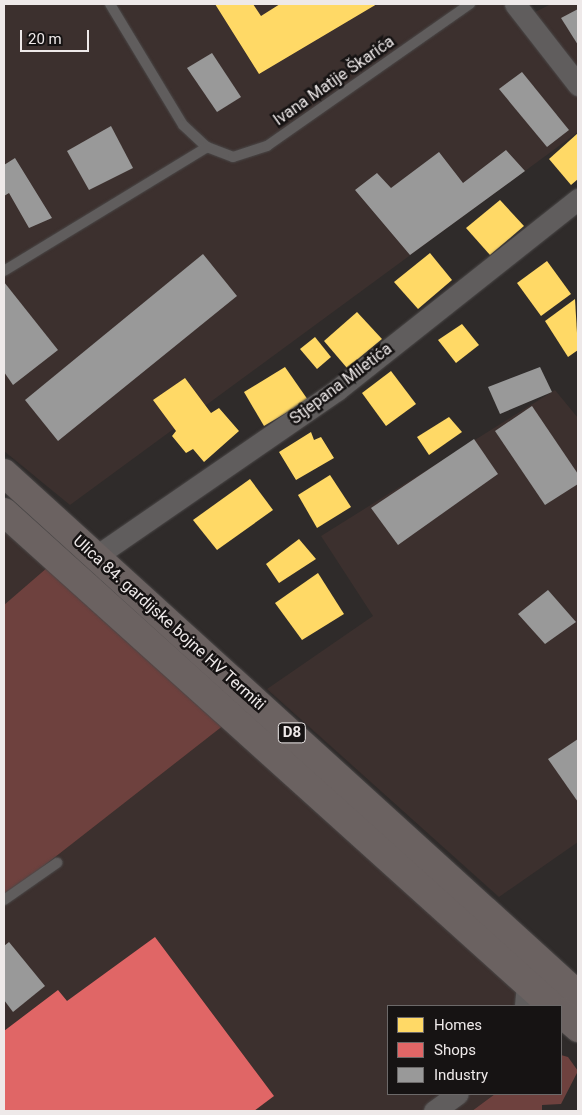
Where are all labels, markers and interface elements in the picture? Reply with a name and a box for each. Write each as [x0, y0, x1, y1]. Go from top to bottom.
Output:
scale bar [22, 20, 91, 52]
text: 20 m [28, 30, 62, 48]
street label: Ivana Matije Škarića [270, 32, 398, 130]
street label: Stjepana Miletića [286, 339, 396, 429]
street label: Ulica 84. gardijske bojne HV Termiti [69, 531, 269, 715]
road number: D8 [277, 720, 307, 746]
legend [387, 1005, 562, 1095]
text: Homes [434, 1016, 482, 1034]
text: Shops [434, 1041, 476, 1059]
text: Industry [434, 1066, 488, 1084]

